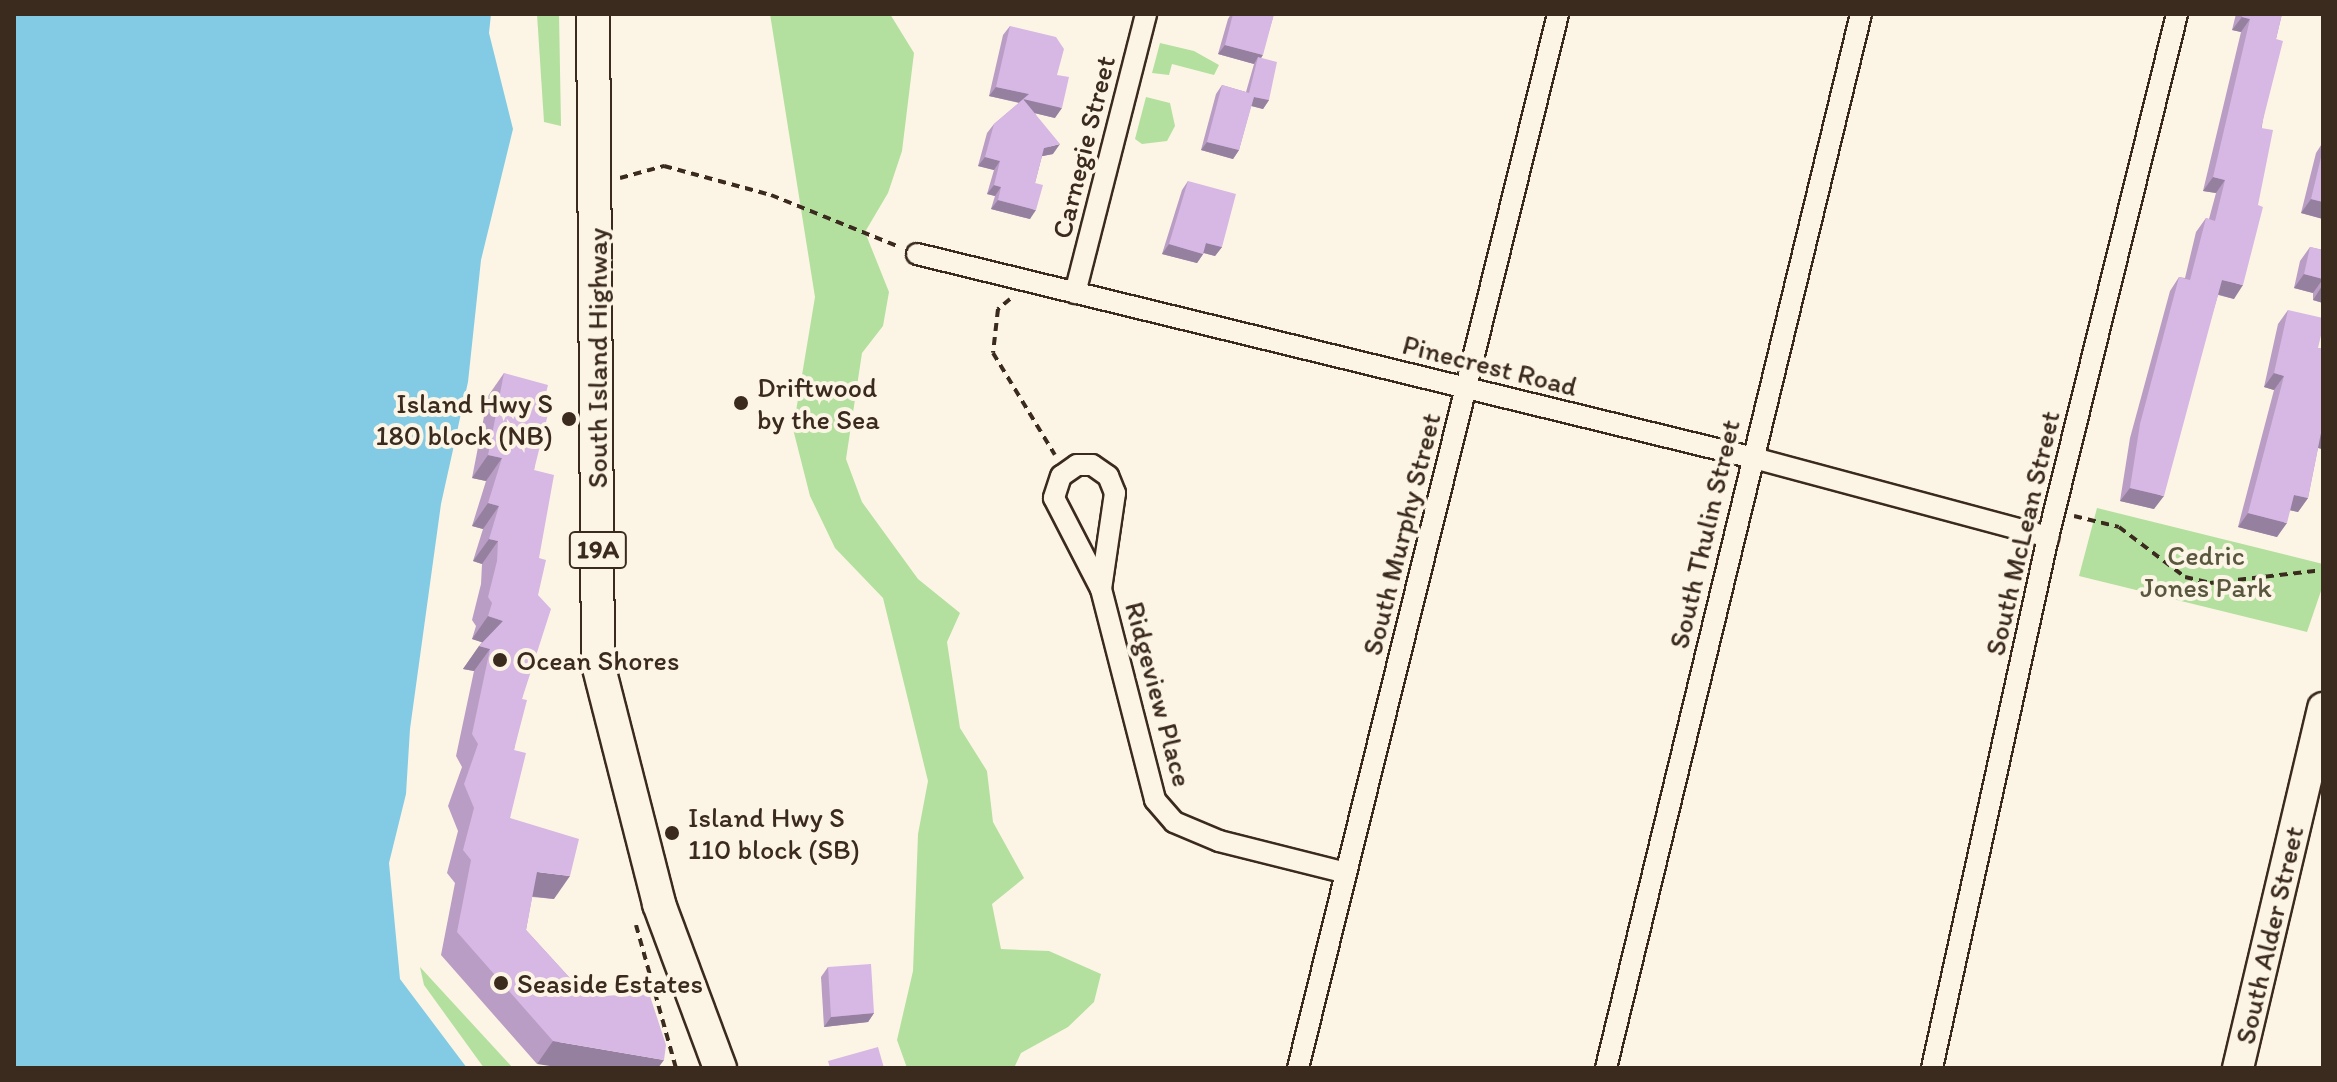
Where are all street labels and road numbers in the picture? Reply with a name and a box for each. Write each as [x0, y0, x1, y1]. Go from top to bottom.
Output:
street label: Carnegie Street [1044, 52, 1122, 242]
street label: South Island Highway [580, 228, 614, 488]
street label: Pinecrest Road [1399, 327, 1581, 403]
street label: South McLean Street [1978, 408, 2066, 658]
street label: South Murphy Street [1355, 410, 1447, 658]
street label: South Thulin Street [1661, 416, 1747, 652]
road number: 19A [568, 528, 628, 572]
street label: Ridgeview Place [1118, 598, 1200, 790]
street label: South Alder Street [2228, 823, 2310, 1047]

